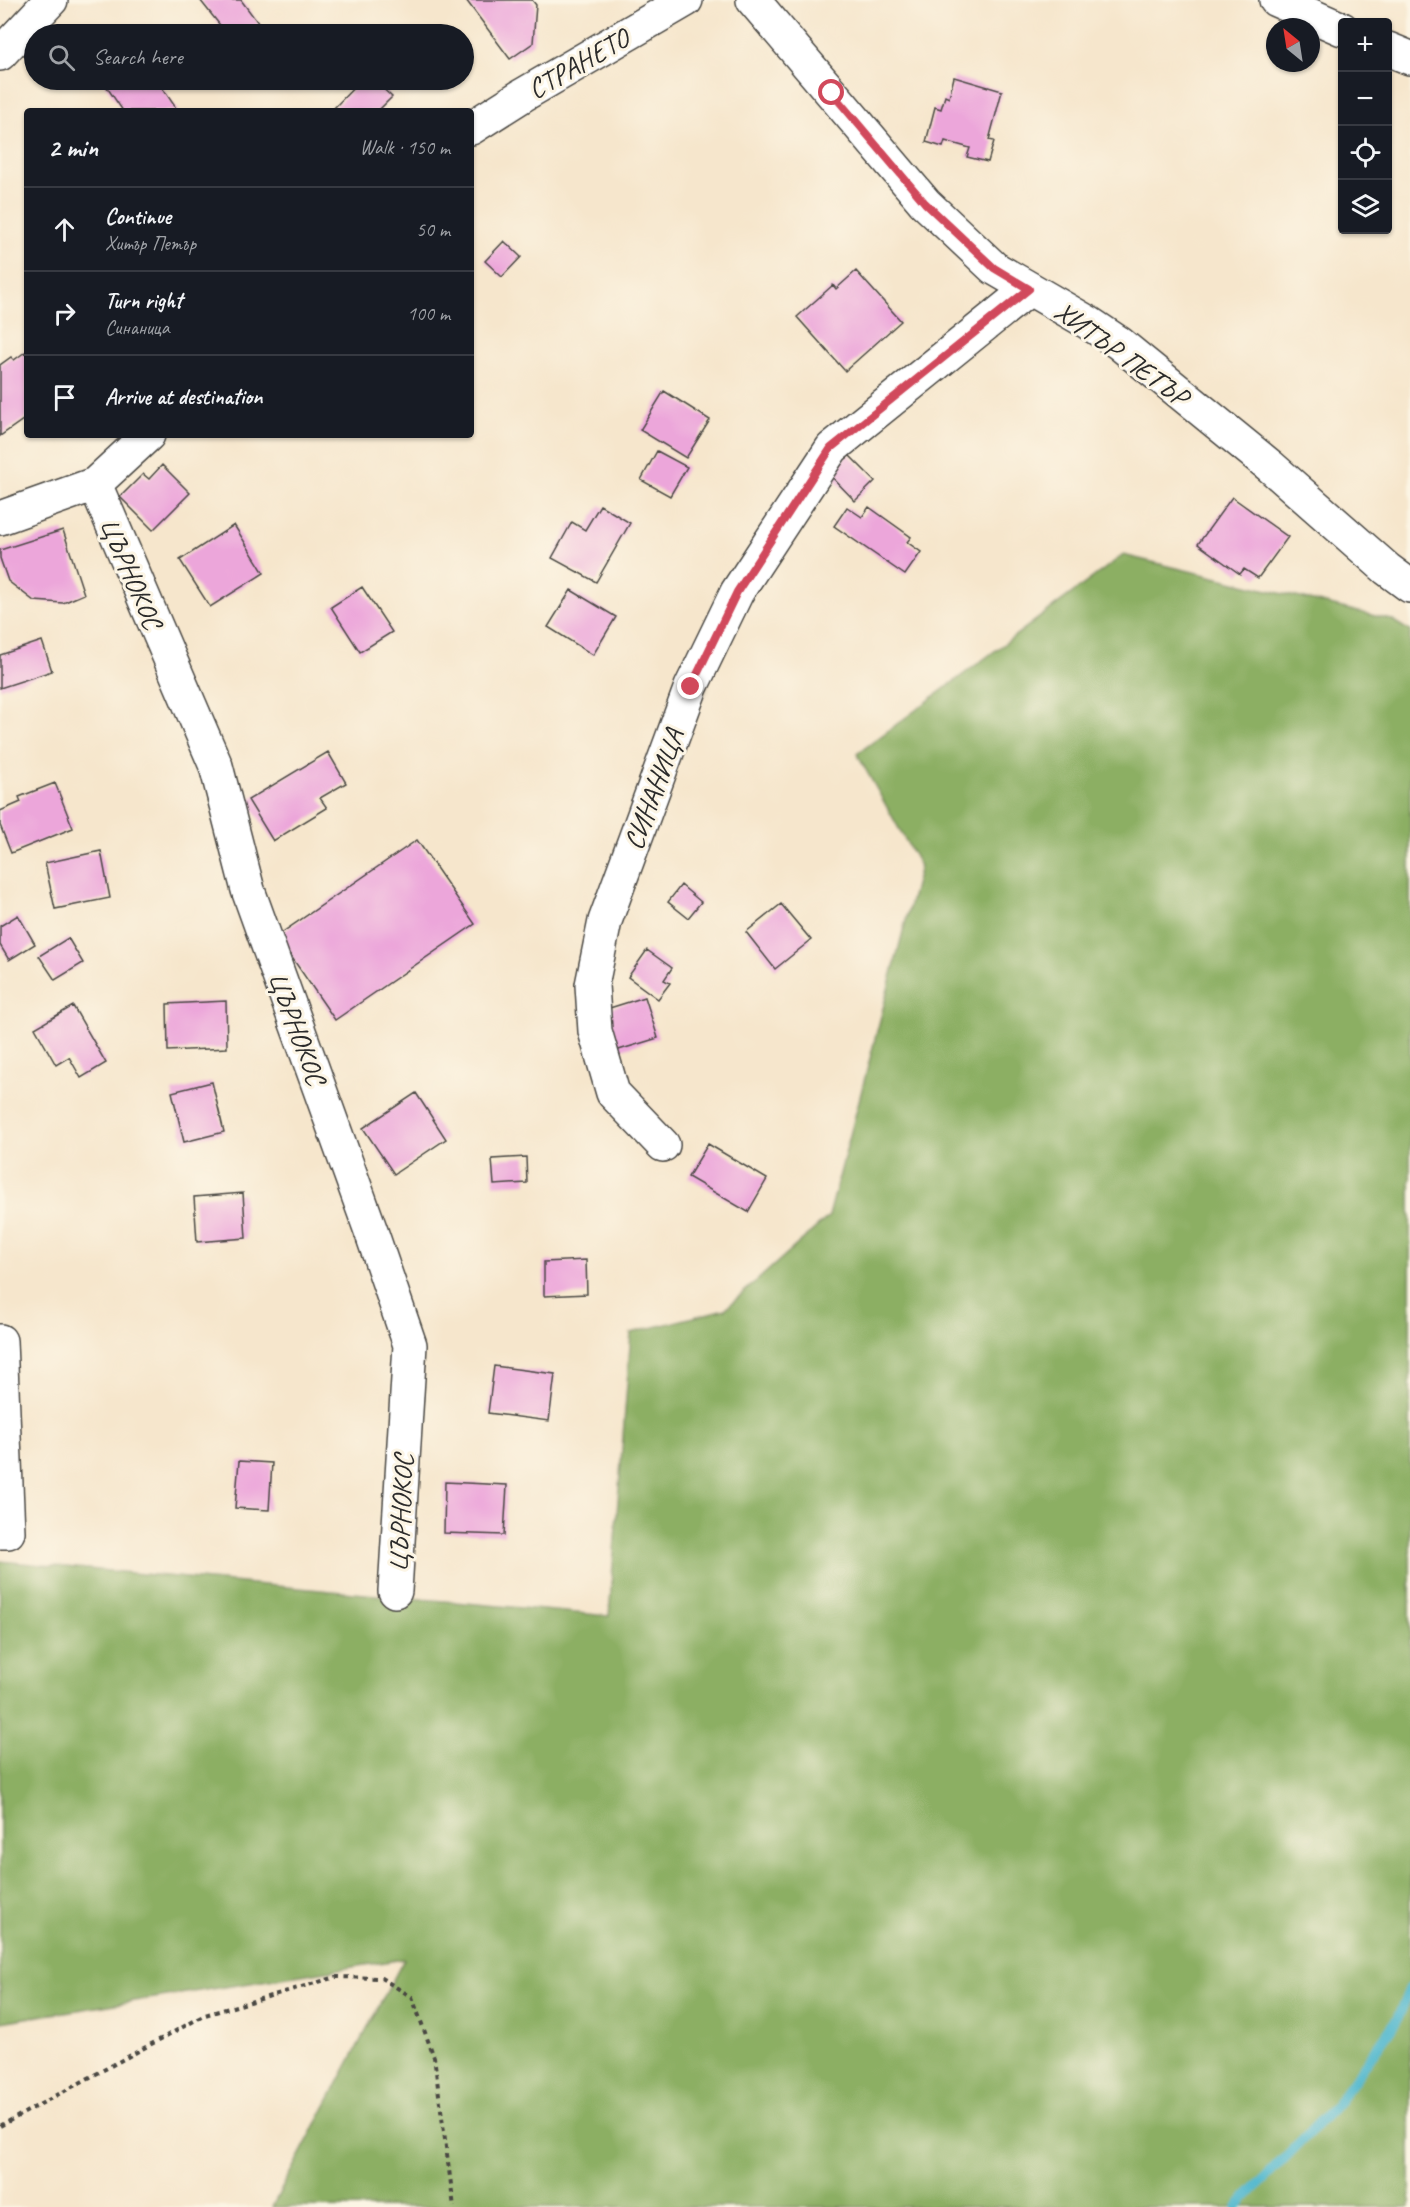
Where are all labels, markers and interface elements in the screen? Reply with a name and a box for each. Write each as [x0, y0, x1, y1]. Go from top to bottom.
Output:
north arrow [1266, 18, 1320, 72]
map controls [1338, 18, 1392, 234]
button: + [1338, 18, 1392, 72]
street label: СТРАНЕТО [521, 19, 638, 106]
search box [24, 24, 474, 90]
icon: search [45, 41, 78, 74]
text: Search here [93, 43, 183, 71]
button: − [1338, 72, 1392, 126]
route start [818, 79, 844, 105]
button: locate [1338, 126, 1392, 180]
text: 2 min [48, 131, 98, 164]
text: Walk · 150 m [360, 135, 450, 160]
button: layers [1338, 180, 1392, 234]
text: Continue [105, 203, 171, 231]
icon: ahead [48, 213, 81, 246]
text: 50 m [416, 217, 450, 242]
text: Хитър Петър [105, 231, 196, 256]
text: Turn right [105, 287, 182, 315]
street label: ХИТЪР ПЕТЪР [1048, 293, 1199, 416]
icon: right [48, 297, 81, 330]
text: 100 m [407, 301, 450, 326]
text: Синаница [105, 315, 170, 340]
icon: arrive [48, 381, 81, 414]
text: Arrive at destination [105, 383, 262, 411]
street label: ЦЪРНОКОС [92, 512, 172, 637]
route end [677, 673, 703, 699]
street label: СИНАНИЦА [616, 722, 692, 854]
street label: ЦЪРНОКОС [261, 967, 335, 1092]
street label: ЦЪРНОКОС [380, 1451, 421, 1573]

